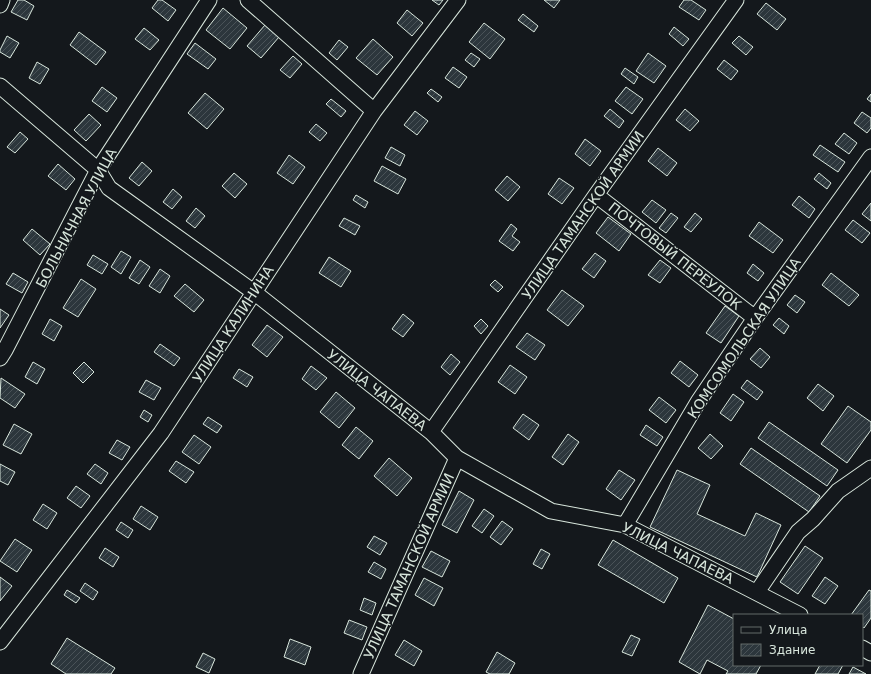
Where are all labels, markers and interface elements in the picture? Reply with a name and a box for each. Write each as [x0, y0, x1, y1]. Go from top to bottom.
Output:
street label: УЛИЦА ТАМАНСКОЙ АРМИИ [518, 127, 647, 302]
street label: БОЛЬНИЧНАЯ УЛИЦА [32, 145, 120, 290]
street label: ПОЧТОВЫЙ ПЕРЕУЛОК [605, 198, 745, 313]
street label: КОМСОМОЛЬСКАЯ УЛИЦА [684, 254, 804, 421]
street label: УЛИЦА КАЛИНИНА [189, 262, 277, 385]
street label: УЛИЦА ЧАПАЕВА [324, 346, 430, 434]
street label: УЛИЦА ТАМАНСКОЙ АРМИИ [360, 470, 457, 661]
street label: УЛИЦА ЧАПАЕВА [620, 519, 737, 587]
legend [733, 614, 863, 666]
text: Улица [769, 623, 807, 637]
text: Здание [769, 643, 815, 657]

